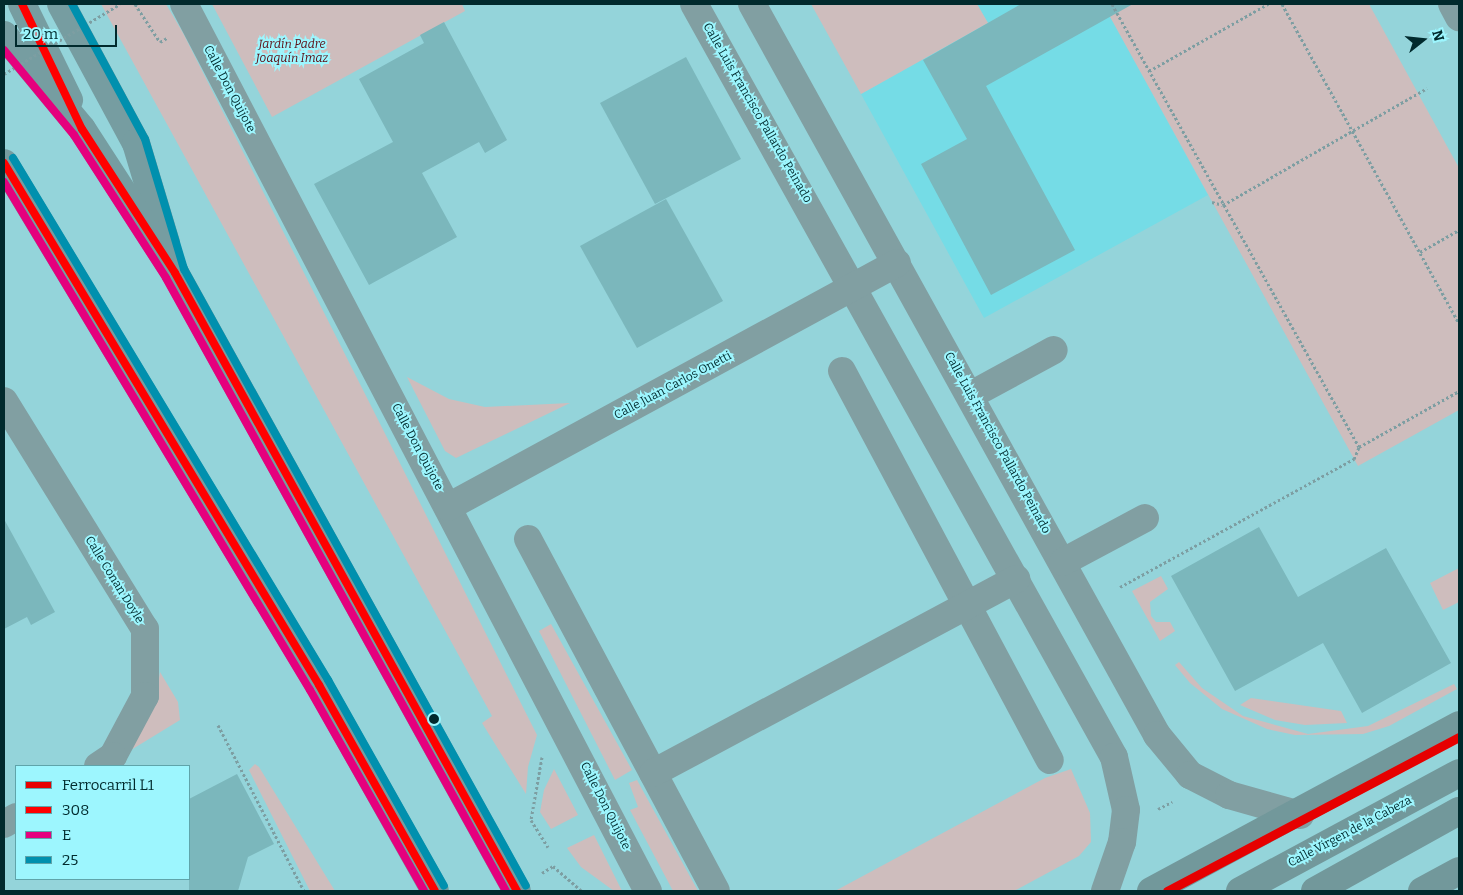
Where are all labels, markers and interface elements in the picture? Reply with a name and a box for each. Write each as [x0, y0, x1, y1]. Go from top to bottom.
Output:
scale bar [18, 15, 120, 47]
north arrow [1398, 15, 1448, 65]
street label: Calle Luis Francisco Pallardo Peinado [699, 21, 815, 205]
text: 20 m [23, 25, 58, 43]
text: N [1428, 28, 1448, 43]
park label: Jardín Padre Joaquín Imaz [256, 38, 328, 66]
street label: Calle Don Quijote [200, 43, 258, 135]
street label: Calle Juan Carlos Onetti [612, 349, 734, 423]
street label: Calle Luis Francisco Pallardo Peinado [941, 350, 1053, 536]
street label: Calle Don Quijote [388, 401, 446, 493]
street label: Calle Conan Doyle [81, 534, 147, 626]
unlabelled marker [429, 714, 439, 724]
street label: Calle Don Quijote [577, 760, 633, 852]
legend [15, 765, 190, 880]
text: Ferrocarril L1 [62, 776, 154, 794]
street label: Calle Virgen de la Cabeza [1286, 793, 1414, 871]
text: 308 [62, 801, 89, 819]
text: E [62, 826, 71, 844]
text: 25 [62, 851, 78, 869]

